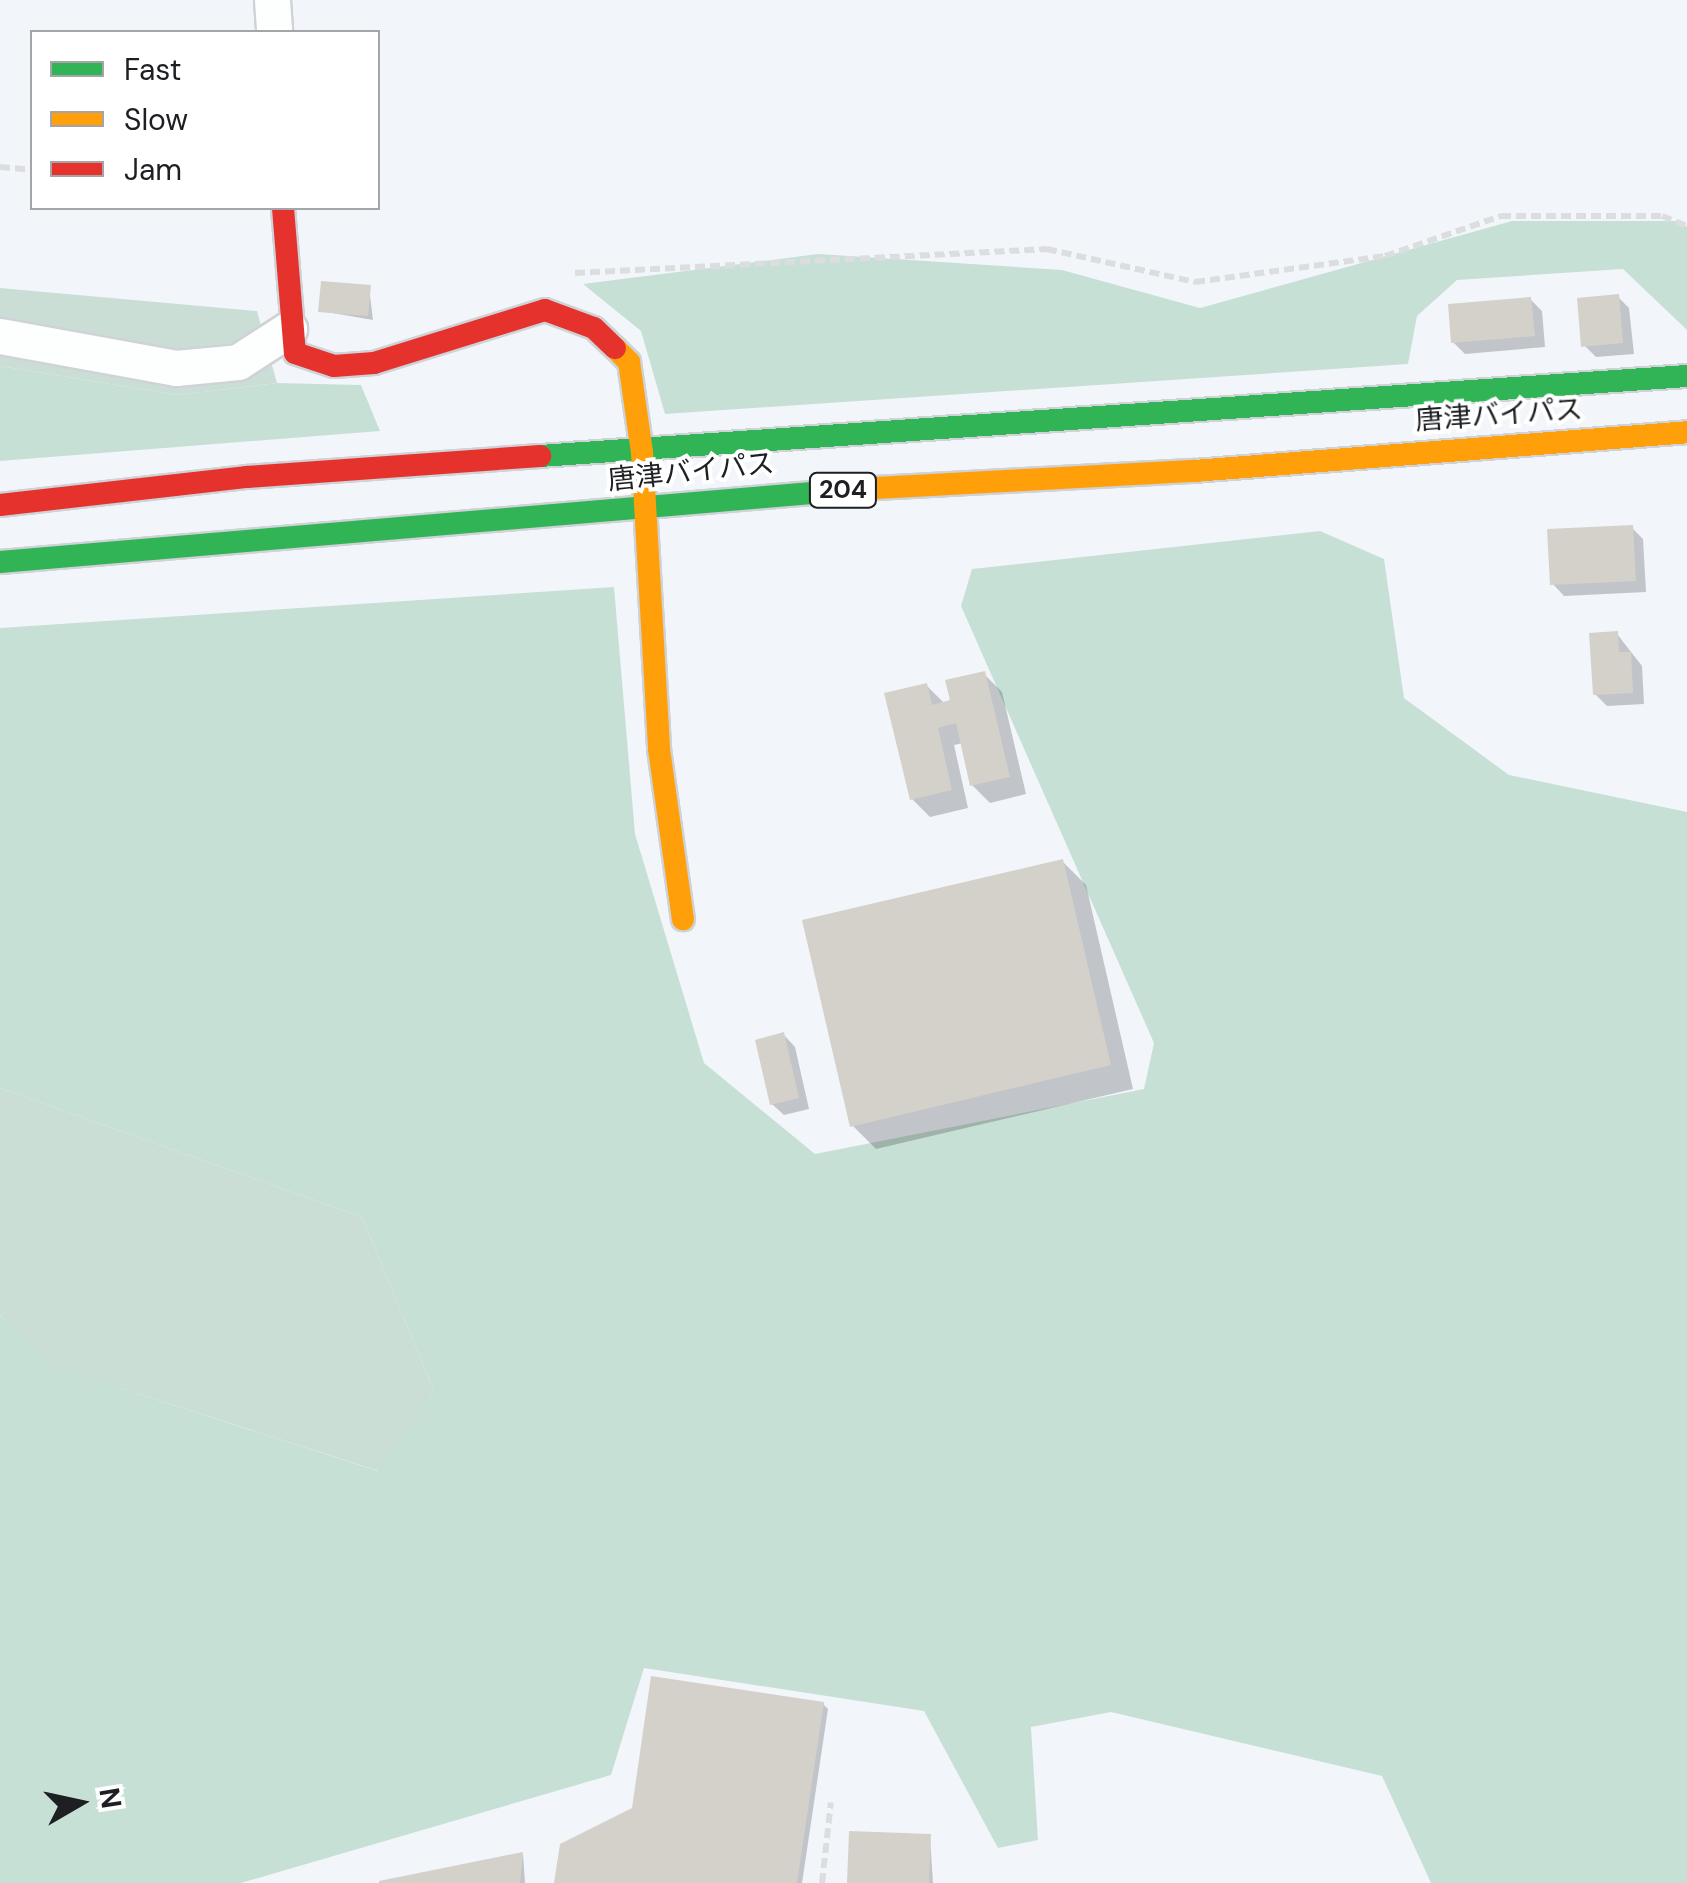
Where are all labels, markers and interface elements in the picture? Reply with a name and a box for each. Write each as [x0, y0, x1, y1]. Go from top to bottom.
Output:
legend [30, 30, 380, 210]
text: Fast [124, 50, 182, 89]
text: Slow [124, 100, 188, 139]
text: Jam [124, 150, 182, 189]
street label: 唐津バイパス [1414, 392, 1584, 438]
street label: 唐津バイパス [606, 447, 776, 497]
road number: 204 [808, 470, 878, 510]
north arrow [30, 1753, 130, 1853]
text: N [90, 1785, 130, 1811]

